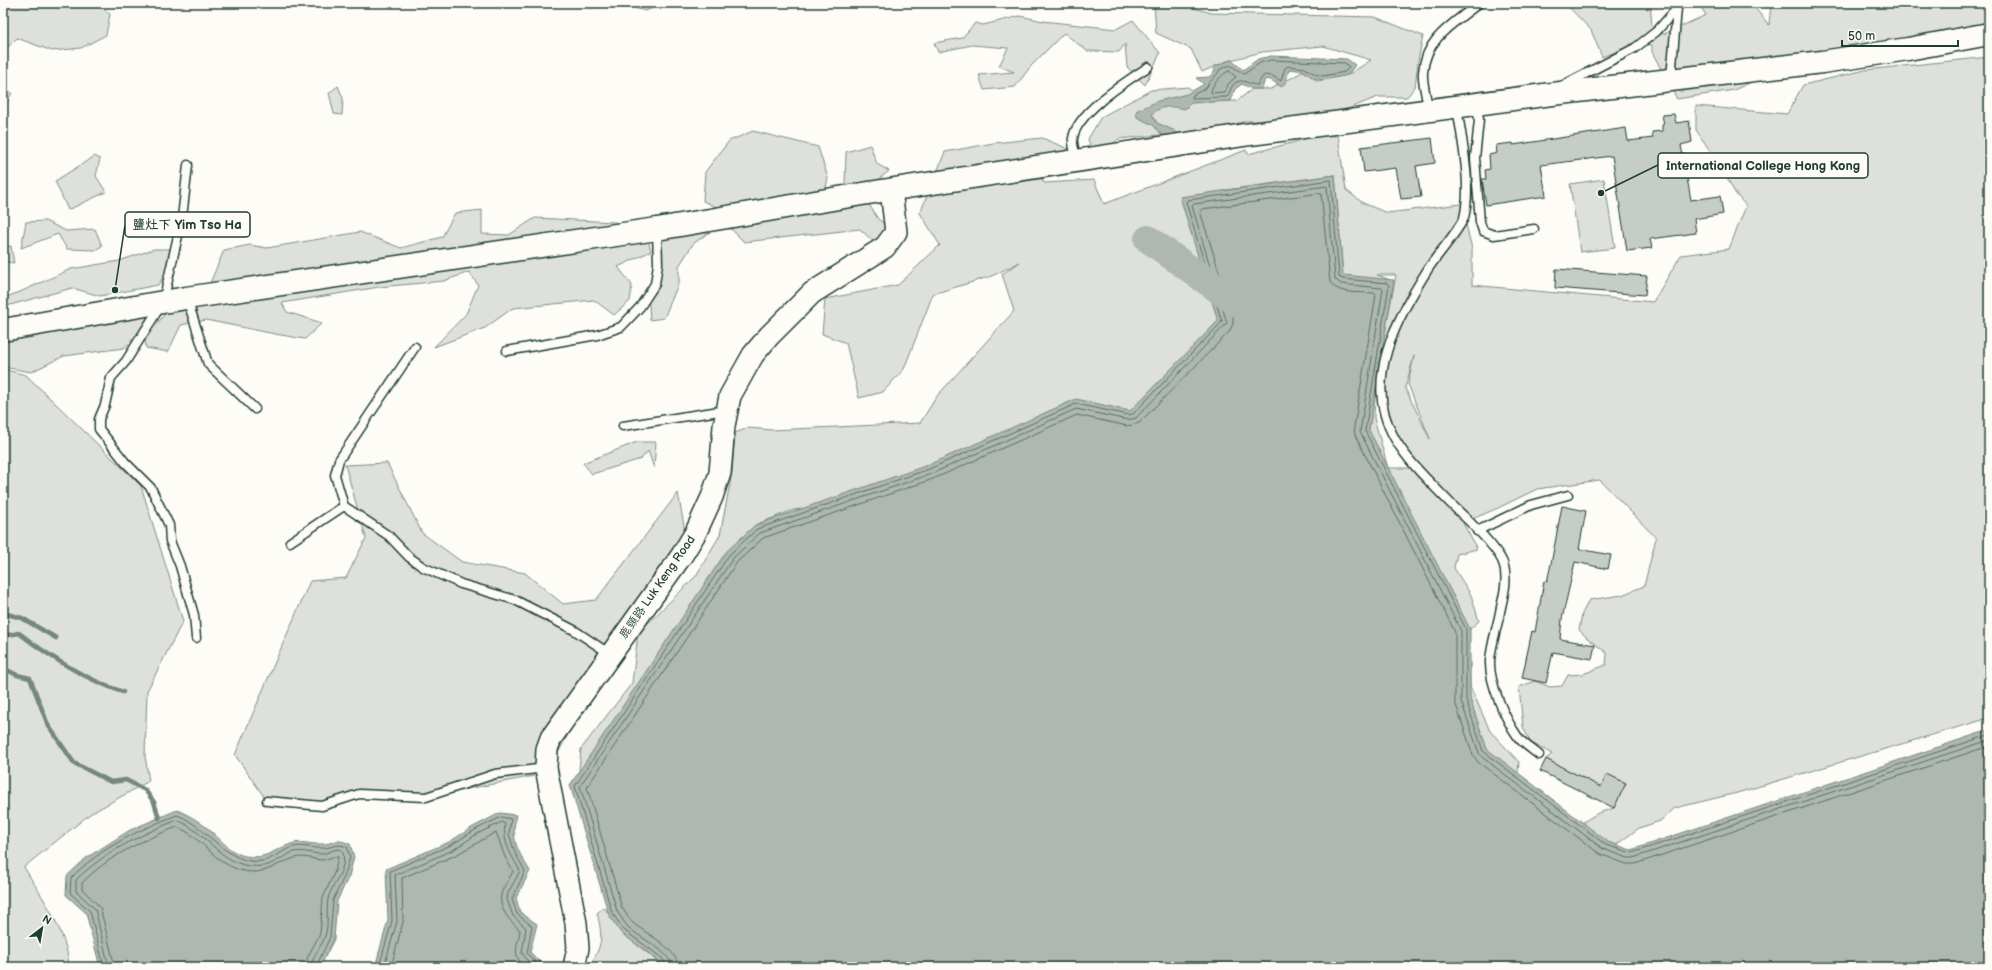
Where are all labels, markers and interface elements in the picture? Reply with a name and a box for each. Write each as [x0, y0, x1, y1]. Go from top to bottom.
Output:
scale bar [1842, 22, 1958, 48]
text: 50 m [1848, 29, 1875, 44]
callout: International College Hong Kong [1658, 153, 1868, 178]
text: International College Hong Kong [1666, 158, 1860, 174]
callout: 鹽灶下 Yim Tso Ha [125, 212, 250, 237]
text: 鹽灶下 Yim Tso Ha [132, 217, 242, 233]
street label: 鹿頸路 Luk Keng Road [616, 533, 699, 642]
north arrow [22, 908, 62, 948]
text: N [40, 912, 54, 928]

